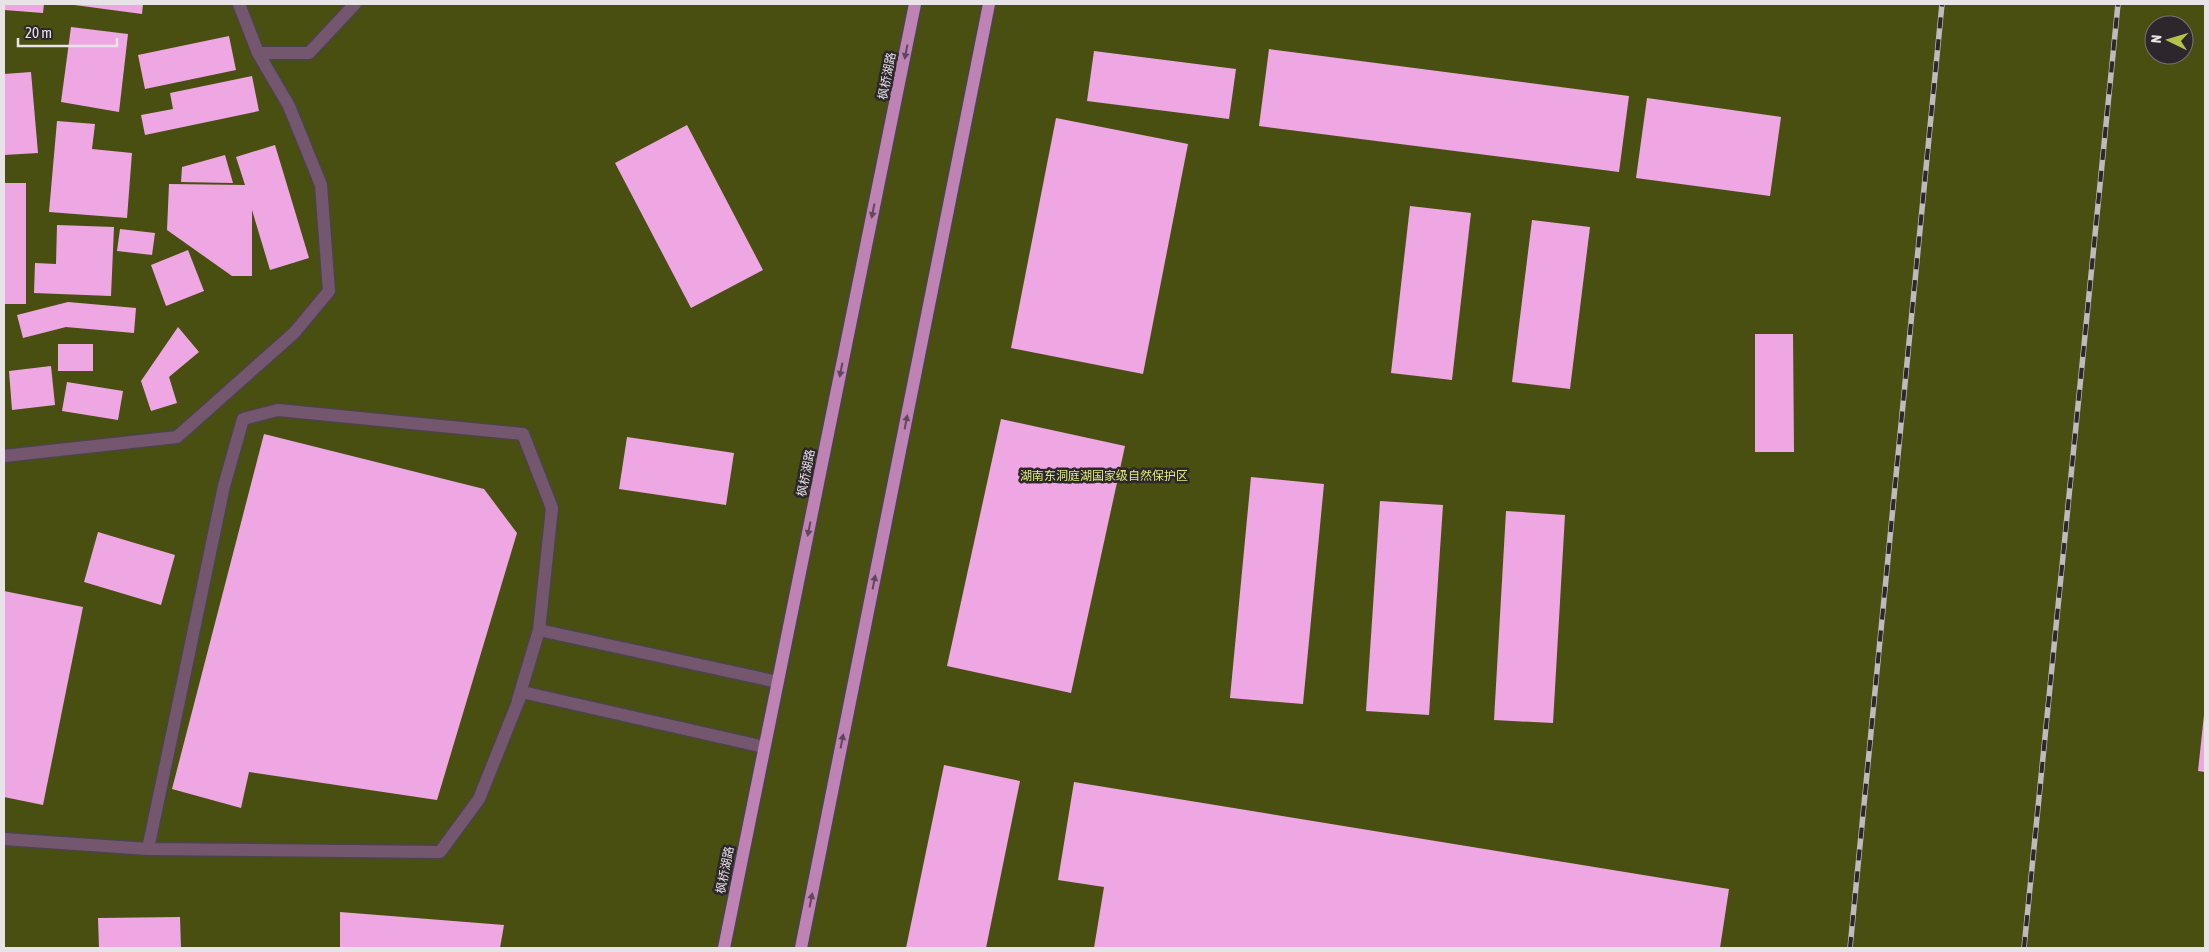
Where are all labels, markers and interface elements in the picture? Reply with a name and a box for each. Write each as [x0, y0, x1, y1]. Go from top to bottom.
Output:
scale bar [18, 15, 116, 47]
north arrow [2144, 15, 2194, 65]
text: 20 m [25, 24, 52, 41]
text: N [2148, 34, 2164, 44]
one-way arrow [901, 44, 909, 60]
street label: 枫桥湖路 [876, 51, 898, 101]
one-way arrow [869, 203, 877, 219]
one-way arrow [837, 362, 845, 378]
one-way arrow [902, 414, 910, 430]
street label: 枫桥湖路 [795, 448, 817, 498]
park label: 湖南东洞庭湖国家级自然保护区 [1020, 469, 1188, 483]
one-way arrow [804, 522, 812, 538]
one-way arrow [870, 574, 878, 589]
one-way arrow [839, 733, 847, 749]
street label: 枫桥湖路 [714, 845, 736, 895]
one-way arrow [807, 892, 815, 908]

